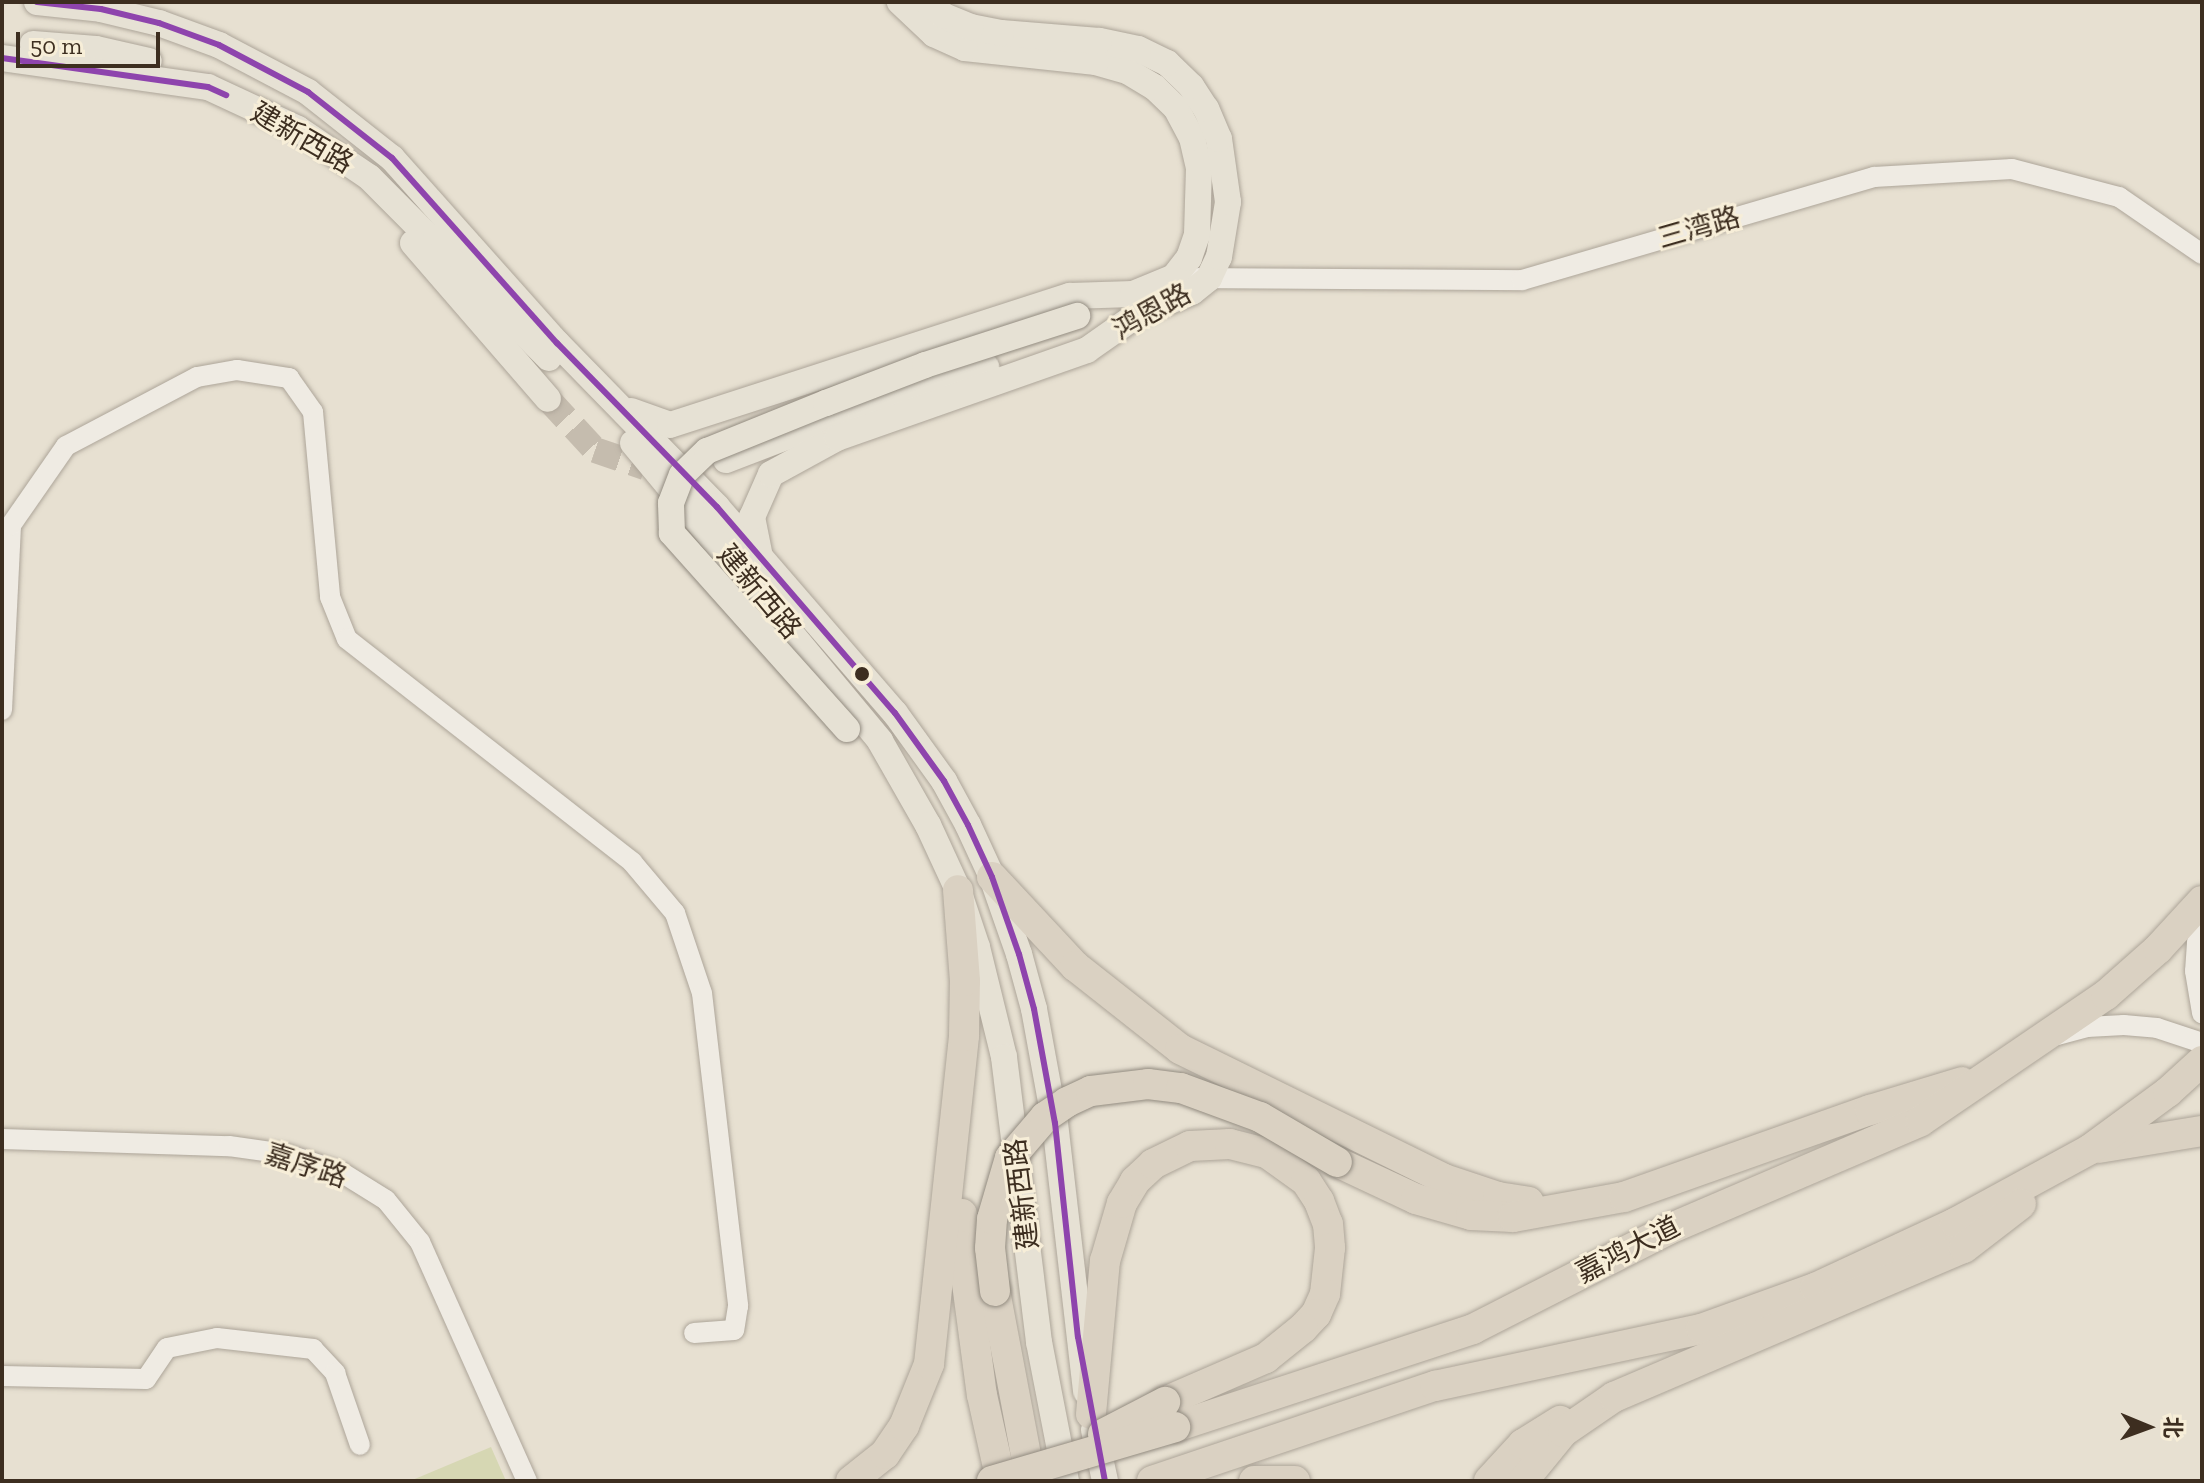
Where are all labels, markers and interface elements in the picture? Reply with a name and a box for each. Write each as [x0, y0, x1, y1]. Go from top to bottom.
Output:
scale bar [20, 16, 164, 66]
text: 50 m [30, 31, 82, 60]
street label: 建新西路 [245, 95, 359, 181]
street label: 三湾路 [1654, 200, 1744, 256]
street label: 鸿恩路 [1107, 277, 1197, 347]
street label: 建新西路 [710, 538, 808, 646]
unlabelled marker [854, 666, 870, 682]
street label: 建新西路 [999, 1136, 1045, 1252]
street label: 嘉序路 [261, 1137, 351, 1195]
street label: 嘉鸿大道 [1570, 1210, 1686, 1290]
north arrow [2108, 1387, 2188, 1467]
text: 北 [2159, 1416, 2186, 1439]

